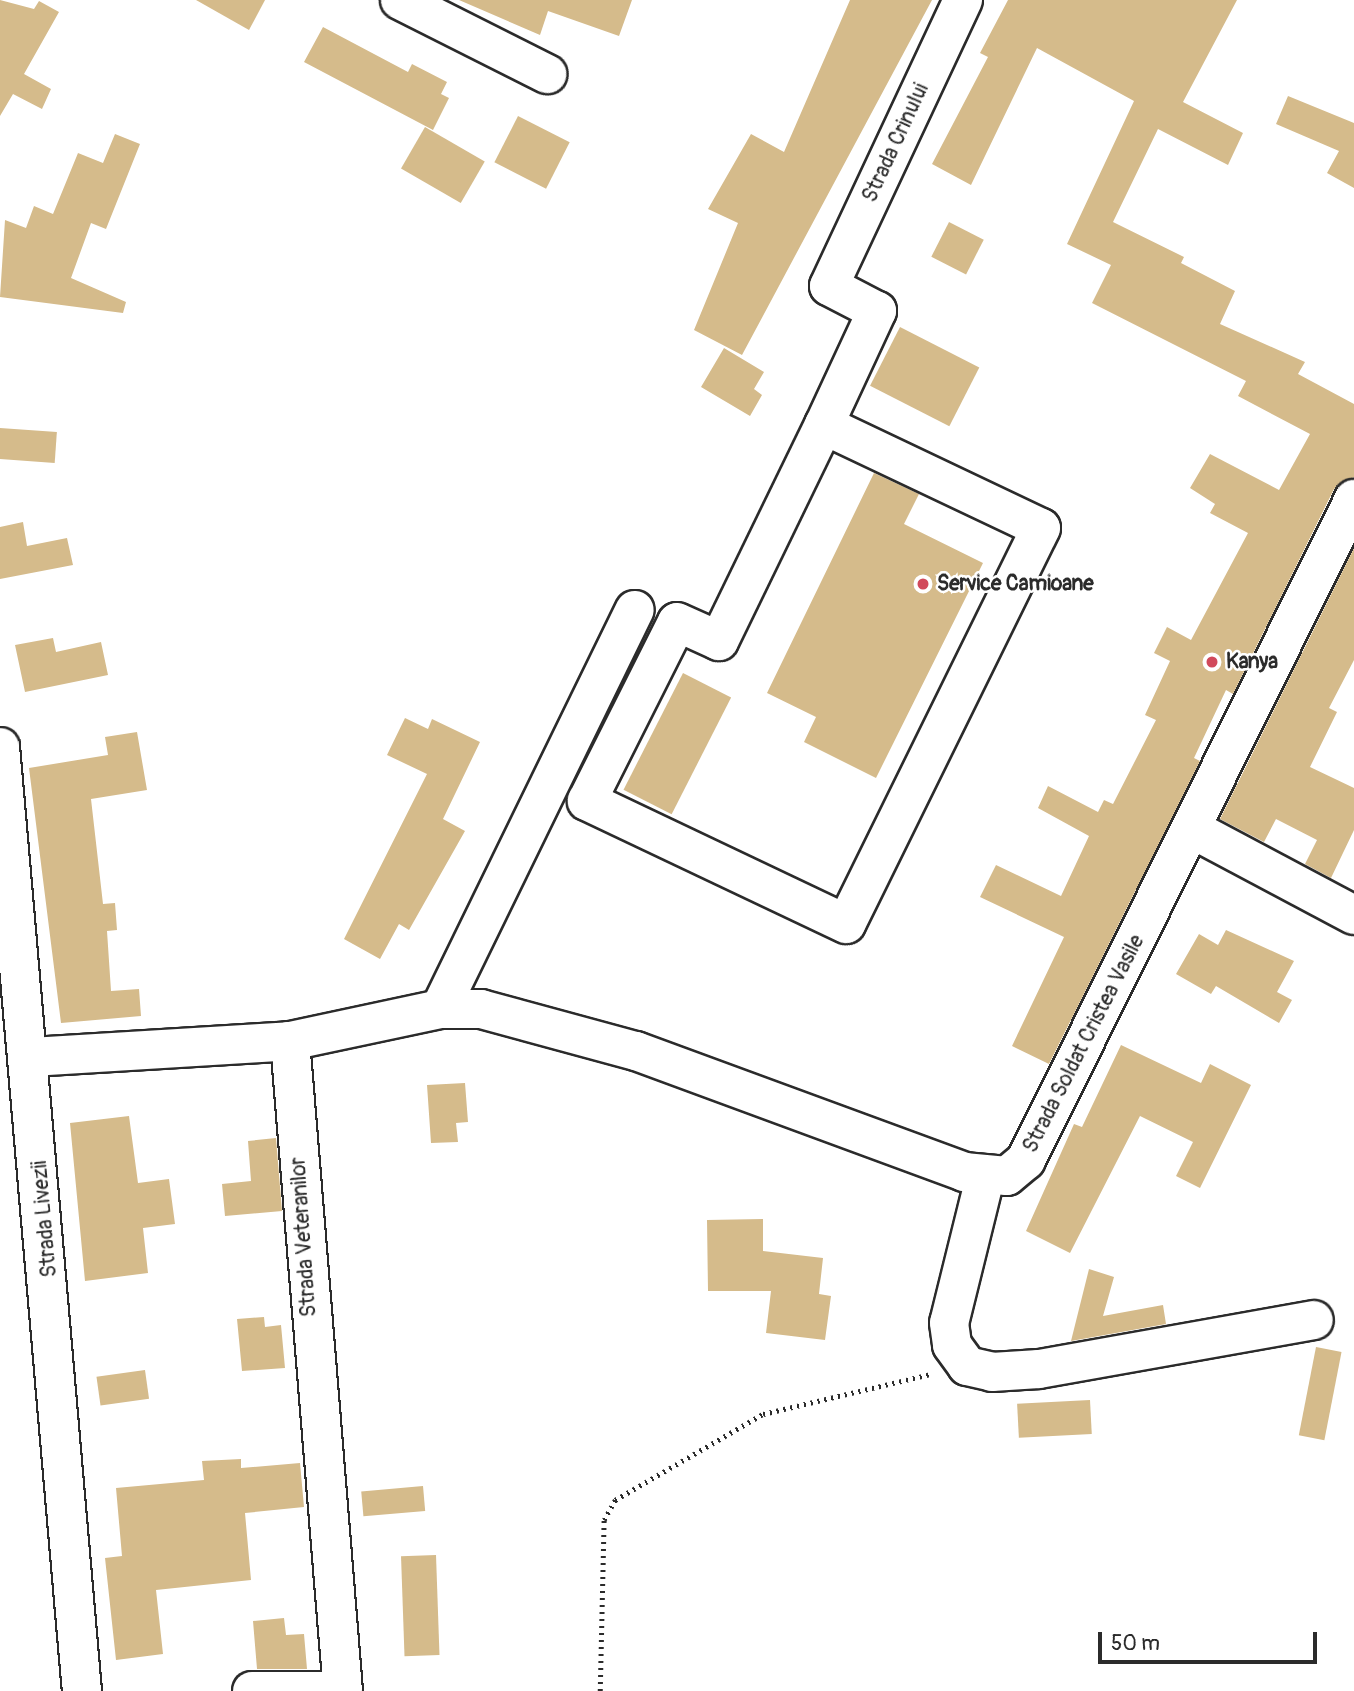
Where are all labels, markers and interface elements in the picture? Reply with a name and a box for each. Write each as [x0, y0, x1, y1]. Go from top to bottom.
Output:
street label: Strada Crinului [857, 80, 935, 206]
place label: Service Camioane [937, 571, 1094, 597]
marker: Service Camioane [915, 576, 931, 592]
place label: Kanya [1226, 649, 1278, 675]
marker: Kanya [1204, 654, 1220, 670]
street label: Strada Soldat Cristea Vasile [1018, 931, 1150, 1157]
street label: Strada Veteranilor [286, 1156, 322, 1318]
street label: Strada Livezii [27, 1160, 63, 1278]
scale bar [1102, 1618, 1321, 1662]
text: 50 m [1111, 1630, 1160, 1657]

